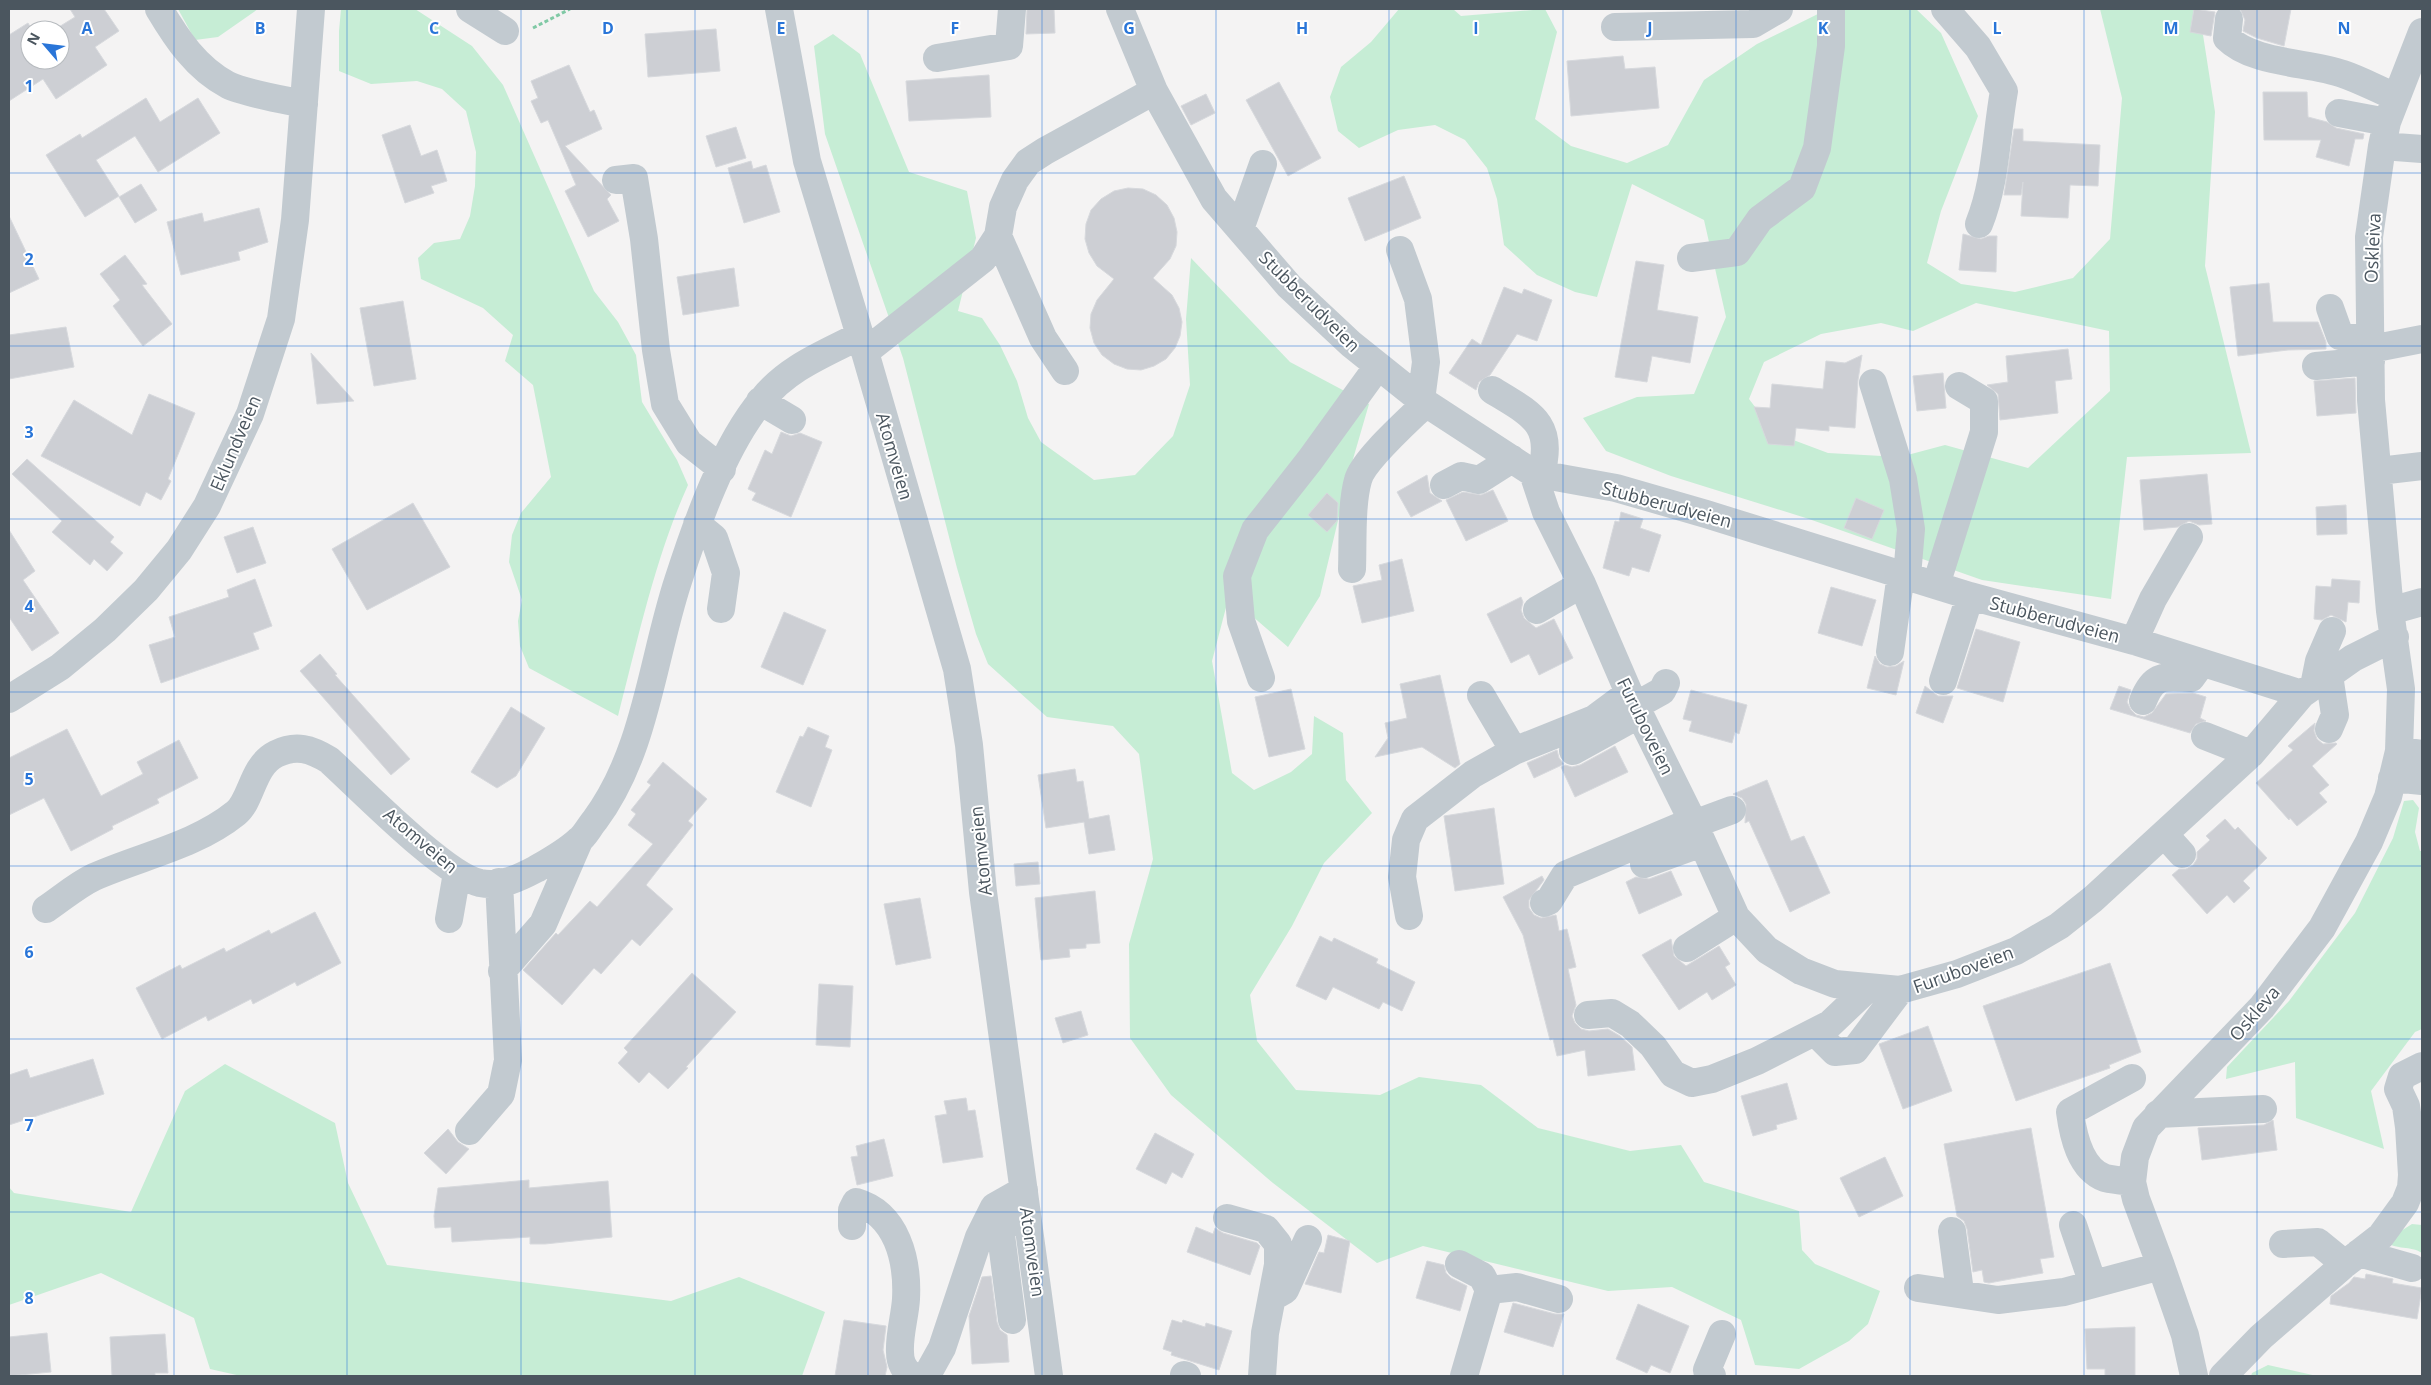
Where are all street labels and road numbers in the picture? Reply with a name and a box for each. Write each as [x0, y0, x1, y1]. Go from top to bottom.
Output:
street label: Oskleiva [2358, 212, 2386, 284]
street label: Stubberudveien [1254, 245, 1366, 357]
street label: Eklundveien [204, 391, 266, 495]
street label: Atomveien [871, 409, 919, 503]
street label: Stubberudveien [1599, 475, 1735, 533]
street label: Stubberudveien [1987, 590, 2123, 648]
street label: Furuboveien [1612, 673, 1680, 779]
street label: Atomveien [379, 802, 463, 878]
street label: Atomveien [963, 805, 997, 897]
street label: Furuboveien [1909, 940, 2017, 998]
street label: Oskleva [2223, 980, 2285, 1046]
street label: Atomveien [1015, 1206, 1051, 1298]

